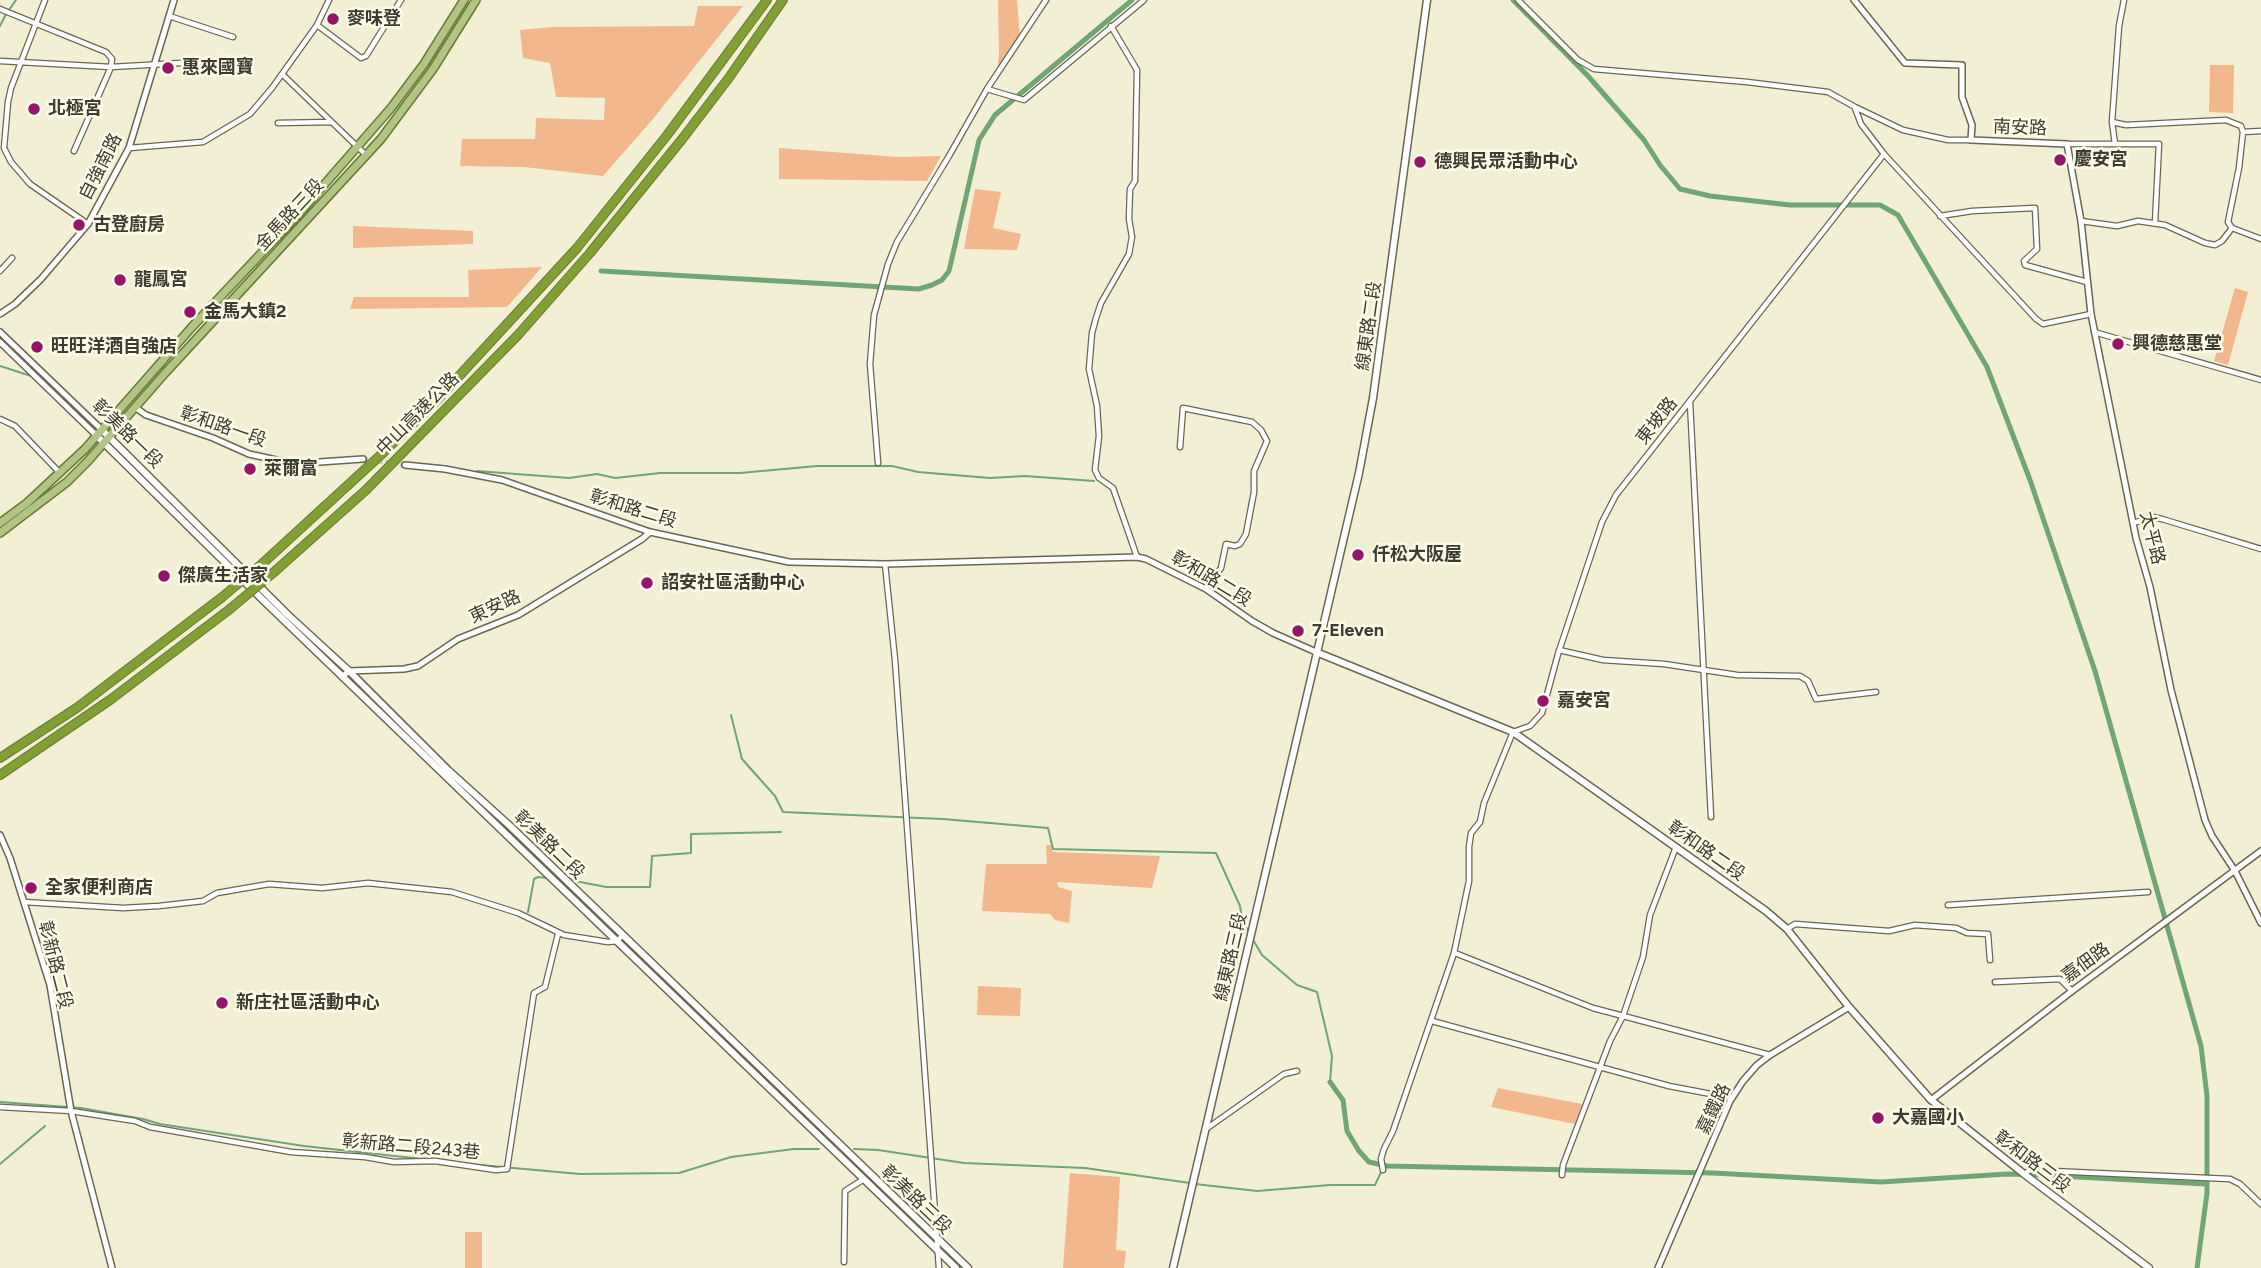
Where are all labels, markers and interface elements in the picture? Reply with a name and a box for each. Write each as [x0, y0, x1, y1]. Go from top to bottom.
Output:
place label: 麥味登 [347, 8, 401, 30]
marker: 麥味登 [325, 11, 341, 27]
place label: 惠來國寶 [182, 57, 254, 79]
marker: 惠來國寶 [160, 60, 176, 76]
place label: 北極宮 [48, 98, 102, 120]
marker: 北極宮 [26, 101, 42, 117]
street label: 南安路 [1993, 116, 2047, 140]
street label: 自強南路 [75, 130, 127, 204]
place label: 慶安宮 [2074, 149, 2128, 171]
place label: 德興民眾活動中心 [1434, 151, 1578, 173]
marker: 慶安宮 [2052, 152, 2068, 168]
marker: 德興民眾活動中心 [1412, 154, 1428, 170]
street label: 金馬路三段 [251, 175, 329, 255]
place label: 古登廚房 [93, 214, 165, 236]
marker: 古登廚房 [71, 217, 87, 233]
place label: 龍鳳宮 [134, 269, 188, 291]
marker: 龍鳳宮 [112, 272, 128, 288]
street label: 線東路二段 [1352, 280, 1386, 372]
place label: 金馬大鎮2 [204, 301, 286, 323]
marker: 金馬大鎮2 [182, 304, 198, 320]
place label: 興德慈惠堂 [2132, 333, 2222, 355]
place label: 旺旺洋酒自強店 [51, 336, 177, 358]
marker: 興德慈惠堂 [2110, 336, 2126, 352]
marker: 旺旺洋酒自強店 [29, 339, 45, 355]
street label: 中山高速公路 [372, 368, 464, 460]
street label: 東坡路 [1632, 393, 1682, 449]
street label: 彰美路一段 [87, 395, 167, 473]
street label: 彰和路一段 [177, 402, 269, 452]
place label: 萊爾富 [264, 458, 318, 480]
marker: 萊爾富 [242, 461, 258, 477]
street label: 彰和路二段 [587, 486, 679, 532]
street label: 太平路 [2135, 509, 2169, 567]
place label: 仟松大阪屋 [1372, 544, 1462, 566]
street label: 彰和路二段 [1167, 547, 1255, 611]
marker: 仟松大阪屋 [1350, 547, 1366, 563]
place label: 傑廣生活家 [178, 565, 268, 587]
marker: 傑廣生活家 [156, 568, 172, 584]
place label: 詔安社區活動中心 [661, 572, 805, 594]
marker: 詔安社區活動中心 [639, 575, 655, 591]
street label: 東安路 [466, 586, 524, 628]
place label: 7-Eleven [1312, 620, 1384, 642]
marker: 7-Eleven [1290, 623, 1306, 639]
place label: 嘉安宮 [1557, 690, 1611, 712]
marker: 嘉安宮 [1535, 693, 1551, 709]
street label: 彰美路二段 [509, 806, 589, 884]
street label: 彰和路二段 [1663, 816, 1749, 886]
place label: 全家便利商店 [45, 877, 153, 899]
marker: 全家便利商店 [23, 880, 39, 896]
street label: 線東路三段 [1210, 911, 1252, 1003]
street label: 彰新路二段 [34, 919, 76, 1011]
street label: 嘉佃路 [2058, 938, 2114, 988]
place label: 新庄社區活動中心 [236, 992, 380, 1014]
marker: 新庄社區活動中心 [214, 995, 230, 1011]
street label: 嘉鐵路 [1692, 1080, 1736, 1138]
place label: 大嘉國小 [1892, 1107, 1964, 1129]
marker: 大嘉國小 [1870, 1110, 1886, 1126]
street label: 彰和路三段 [1990, 1126, 2074, 1198]
street label: 彰新路二段243巷 [341, 1130, 481, 1164]
street label: 彰美路三段 [876, 1161, 956, 1239]

